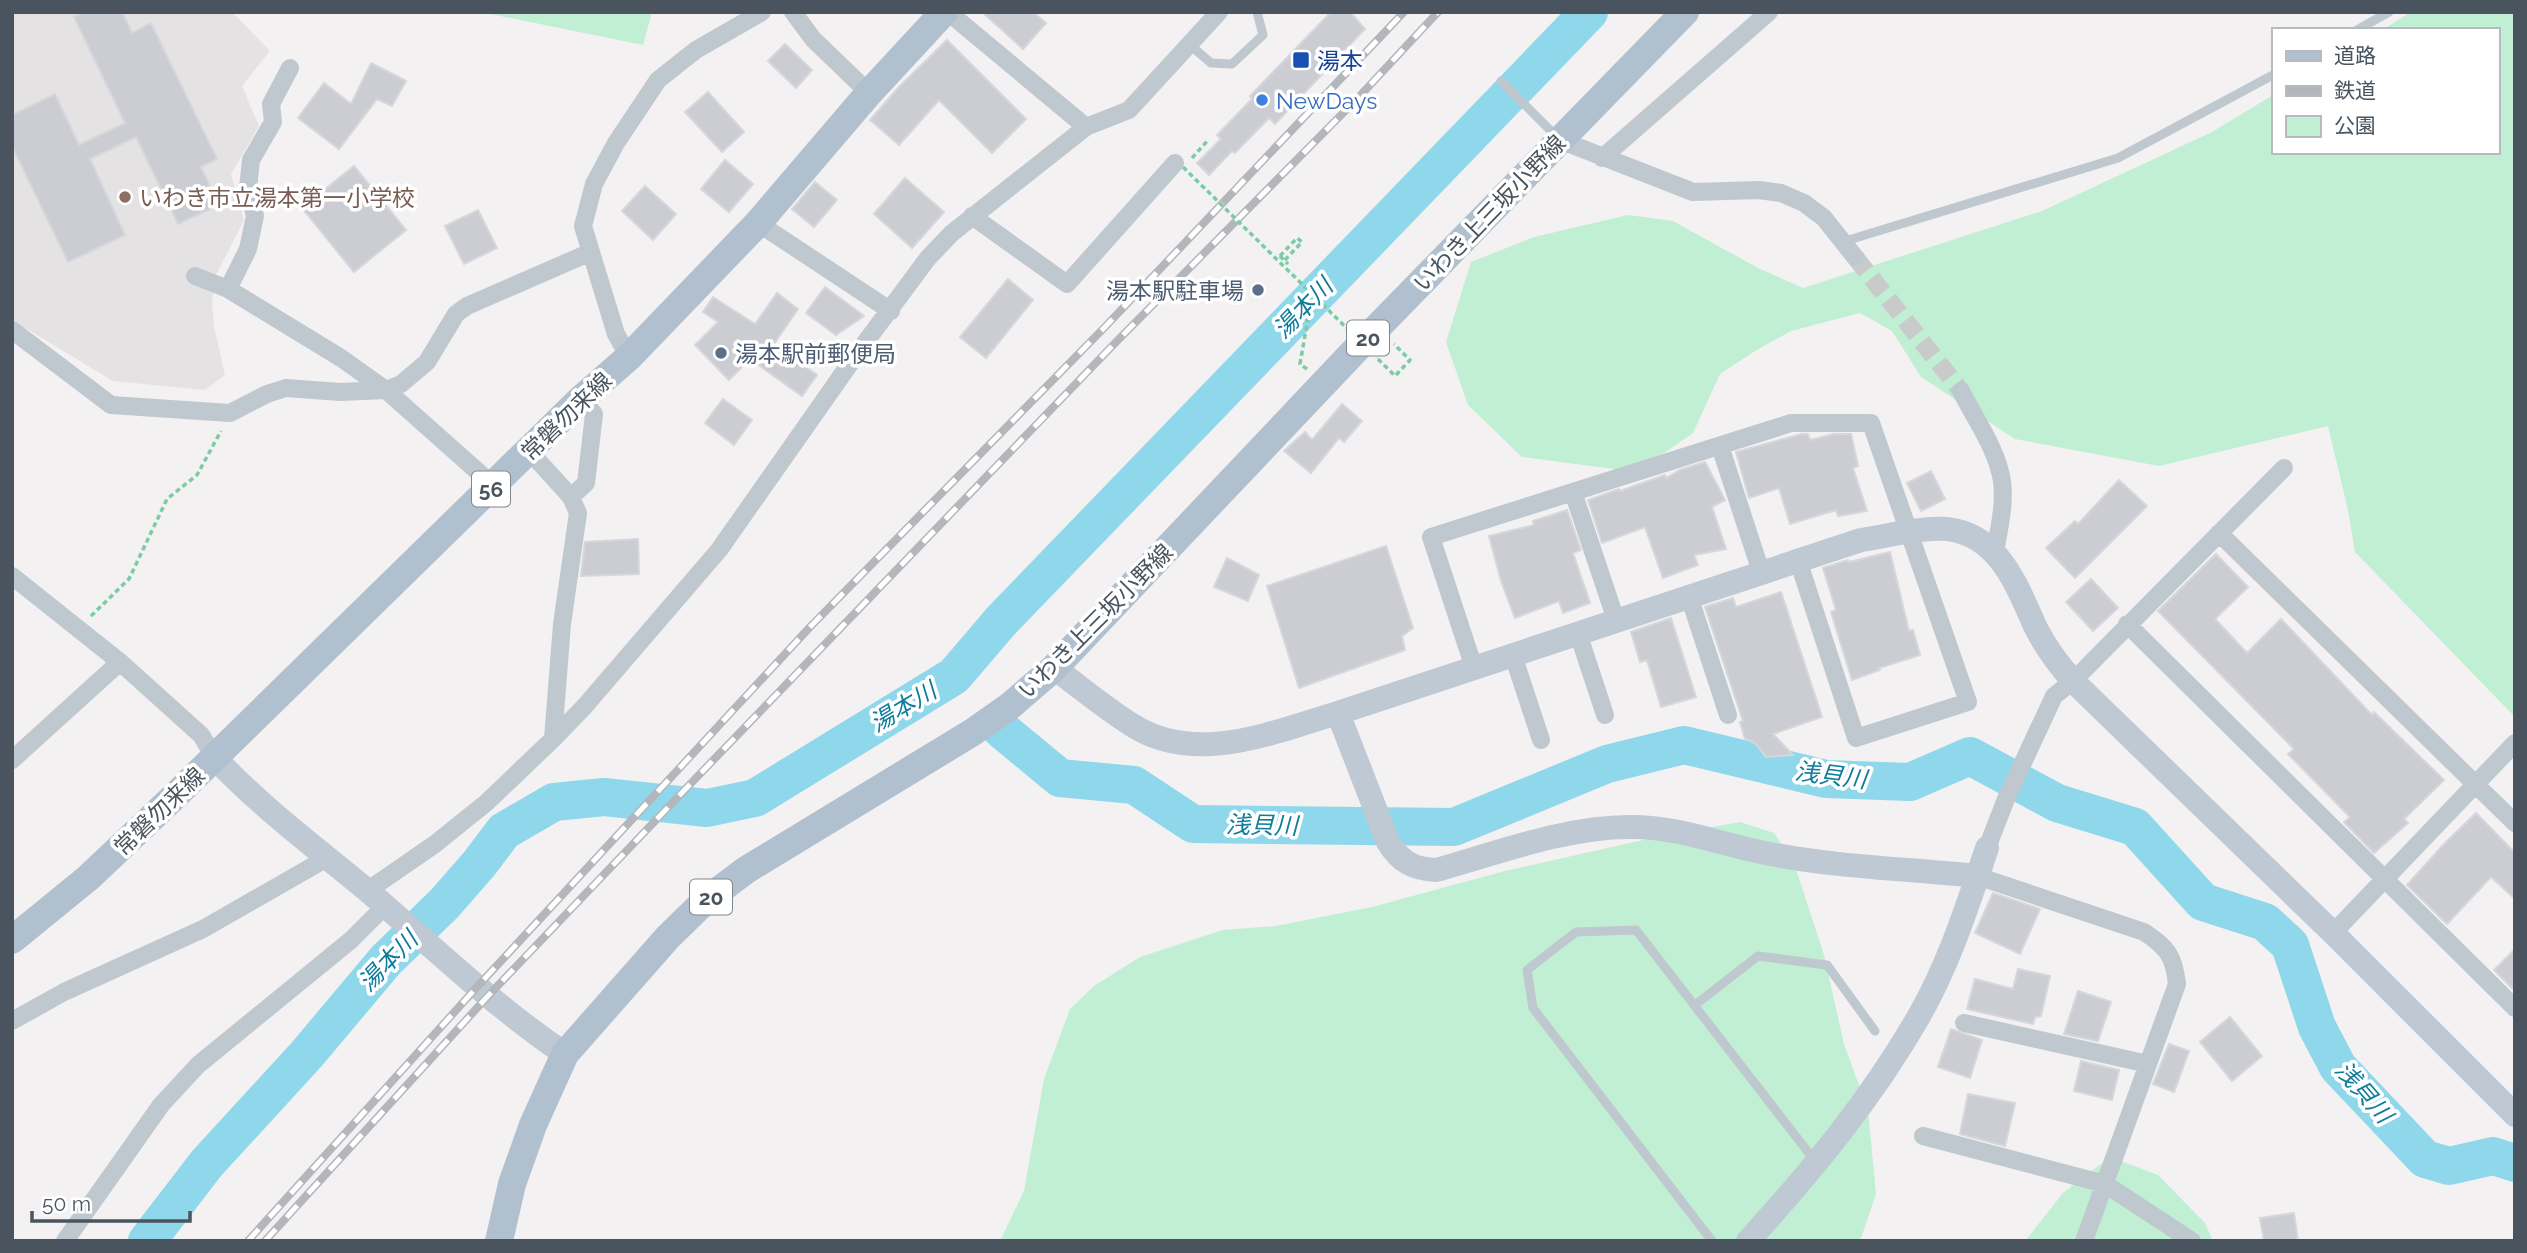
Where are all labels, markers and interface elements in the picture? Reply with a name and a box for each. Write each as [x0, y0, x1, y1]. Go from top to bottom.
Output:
legend [2272, 28, 2499, 154]
text: 道路 [2334, 43, 2376, 68]
place label: 湯本 [1317, 47, 1363, 74]
marker: 湯本 [1291, 50, 1311, 70]
text: 鉄道 [2334, 78, 2376, 103]
place label: NewDays [1276, 87, 1377, 114]
marker: NewDays [1254, 92, 1270, 108]
text: 公園 [2334, 113, 2376, 138]
street label: いわき上三坂小野線 [1407, 129, 1571, 297]
place label: いわき市立湯本第一小学校 [139, 184, 415, 211]
marker: いわき市立湯本第一小学校 [117, 189, 133, 205]
water label: 湯本川 [1268, 270, 1341, 344]
place label: 湯本駅駐車場 [1106, 277, 1244, 304]
marker: 湯本駅駐車場 [1250, 282, 1266, 298]
road number: 20 [1347, 320, 1389, 356]
place label: 湯本駅前郵便局 [735, 340, 896, 367]
marker: 湯本駅前郵便局 [713, 345, 729, 361]
street label: 常磐勿来線 [515, 366, 617, 466]
road number: 56 [472, 472, 510, 506]
street label: いわき上三坂小野線 [1012, 538, 1178, 704]
water label: 湯本川 [865, 674, 944, 738]
water label: 浅貝川 [1794, 756, 1871, 794]
street label: 常磐勿来線 [108, 761, 210, 861]
water label: 浅貝川 [1226, 810, 1301, 840]
road number: 20 [690, 880, 732, 914]
water label: 湯本川 [353, 923, 426, 997]
water label: 浅貝川 [2329, 1055, 2401, 1131]
scale bar [32, 1180, 189, 1224]
text: 50 m [42, 1191, 91, 1216]

